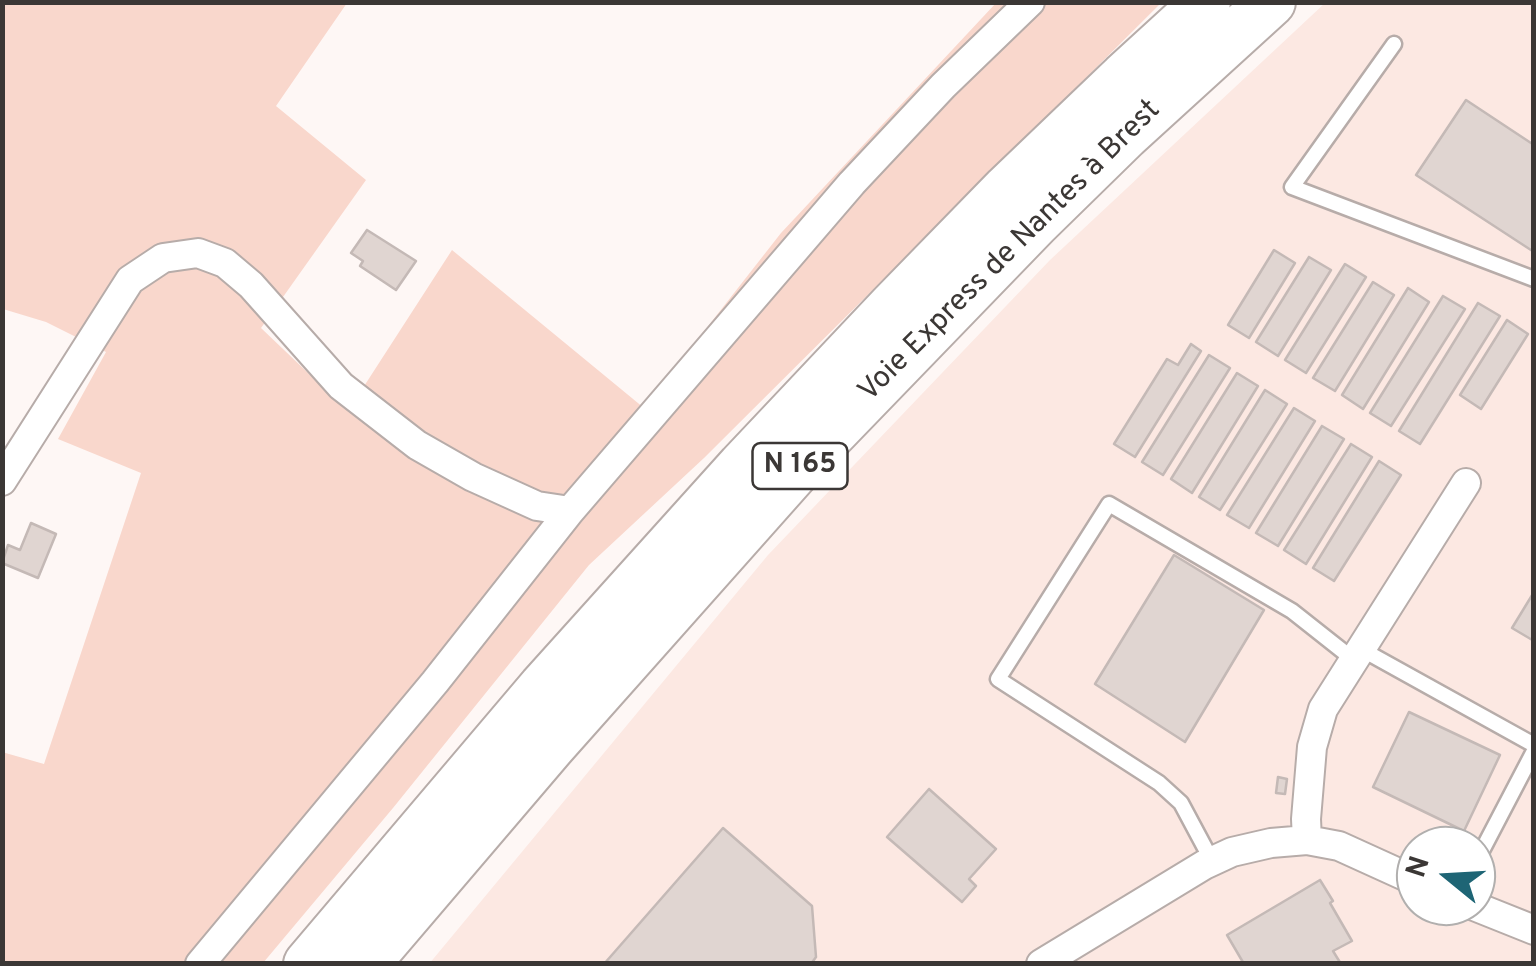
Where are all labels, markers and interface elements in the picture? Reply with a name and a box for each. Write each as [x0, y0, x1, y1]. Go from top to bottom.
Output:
street label: Voie Express de Nantes à Brest [853, 94, 1169, 410]
road number: N 165 [752, 443, 848, 489]
north arrow [1396, 826, 1496, 926]
text: N [1399, 852, 1440, 882]

